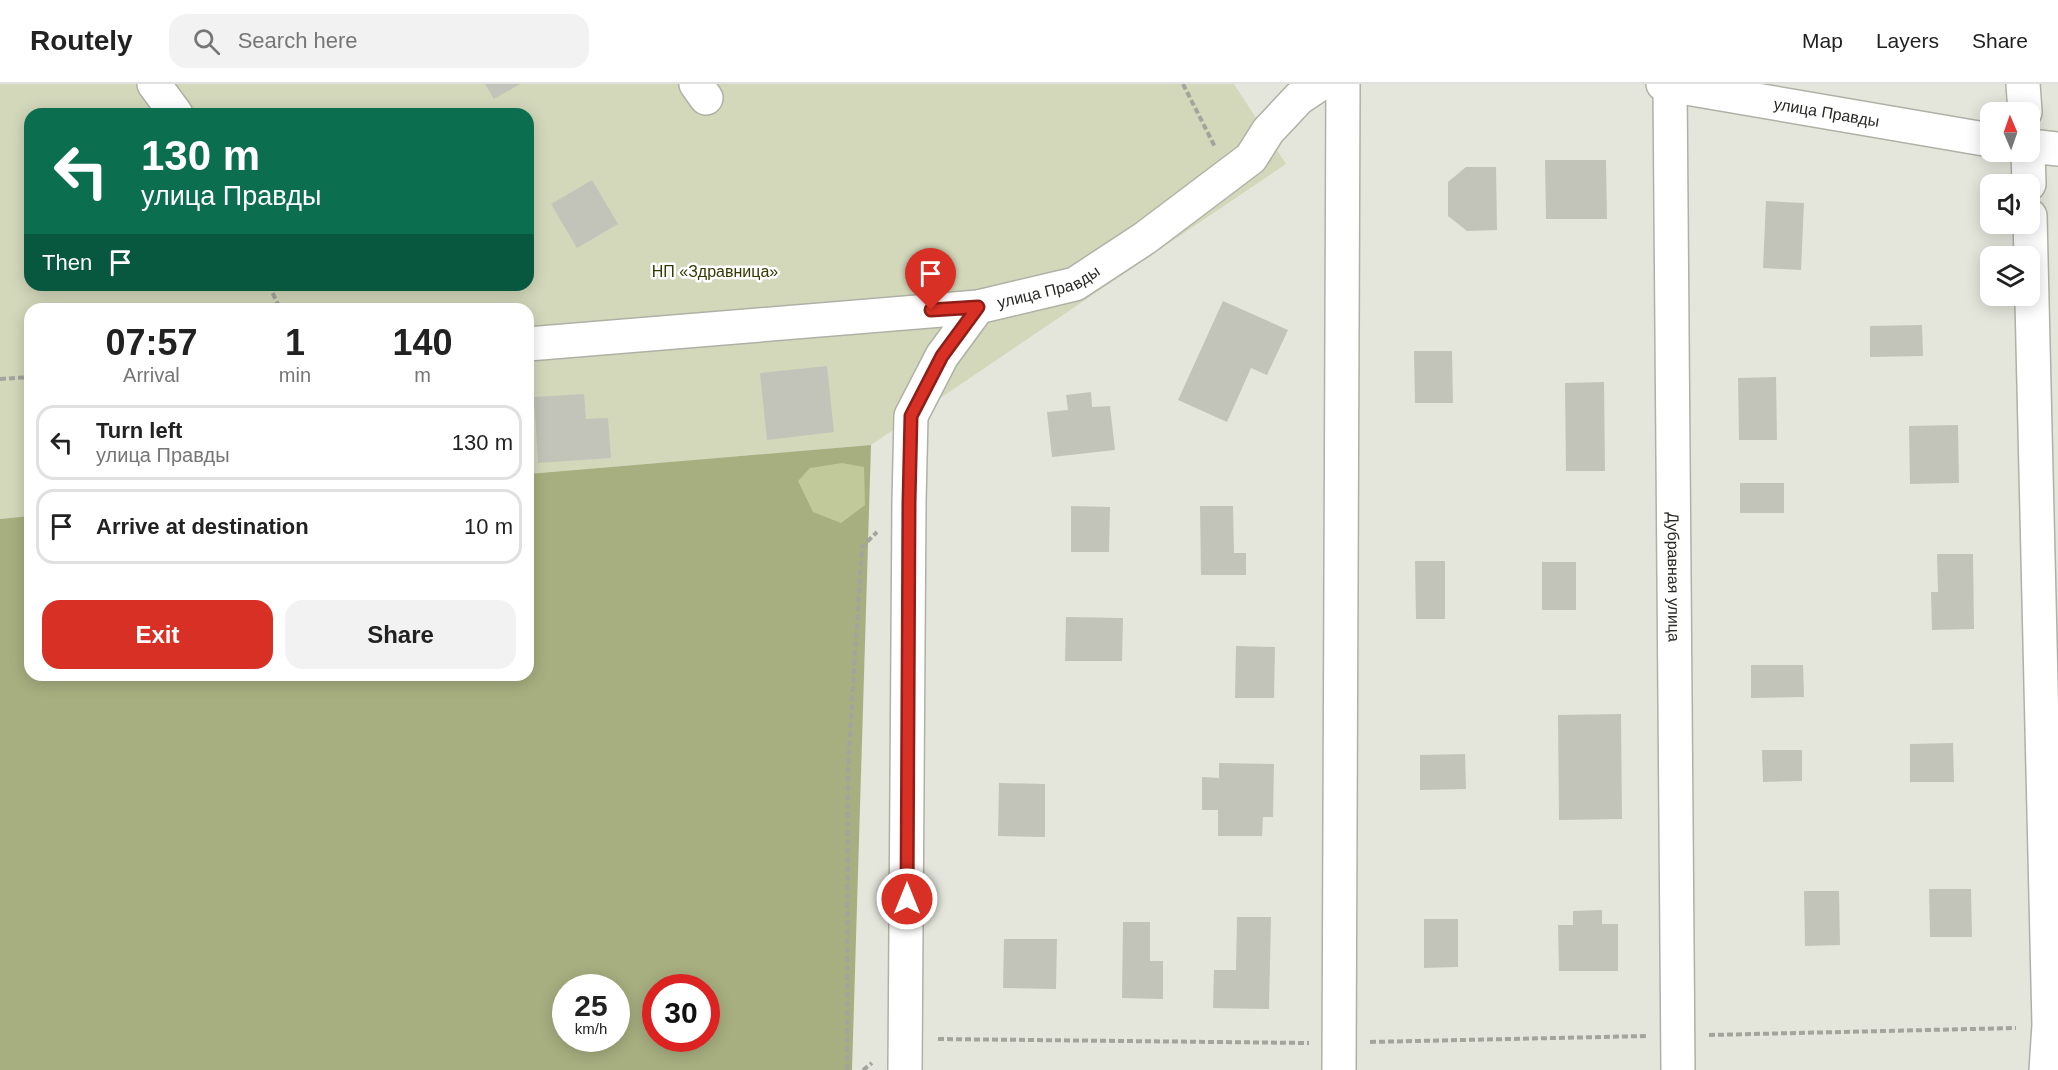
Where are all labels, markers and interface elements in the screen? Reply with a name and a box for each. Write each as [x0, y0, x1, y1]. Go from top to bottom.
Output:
search box [169, 14, 589, 68]
text: Routely [30, 25, 133, 56]
icon: search [190, 25, 223, 58]
text: Search here [238, 28, 358, 53]
text: Map [1802, 29, 1843, 52]
text: Layers [1876, 29, 1939, 52]
text: Share [1972, 29, 2028, 52]
street label: улица Правды [1772, 95, 1881, 129]
north arrow [1980, 102, 2040, 162]
map controls [1980, 102, 2040, 306]
icon: left [42, 132, 120, 210]
text: 130 m [141, 132, 260, 179]
button: sound [1980, 174, 2040, 234]
text: улица Правды [141, 181, 321, 211]
icon: arrive [104, 246, 137, 279]
button: layers [1980, 246, 2040, 306]
pin [905, 248, 956, 310]
text: Then [42, 250, 92, 275]
icon: arrive [914, 257, 947, 290]
street label: улица Правды [996, 262, 1102, 311]
park label: НП «Здравница» [652, 263, 778, 280]
text: 07:57 [105, 322, 197, 363]
text: 1 [285, 322, 305, 363]
text: 140 [392, 322, 453, 363]
text: Arrival [123, 364, 180, 386]
text: min [279, 364, 311, 386]
text: m [414, 364, 431, 386]
text: Turn left [96, 418, 182, 443]
icon: left [45, 426, 78, 459]
text: 130 m [452, 430, 513, 455]
text: улица Правды [96, 444, 230, 466]
icon: arrive [45, 510, 78, 543]
street label: Дубравная улица [1665, 512, 1683, 642]
text: Arrive at destination [96, 514, 309, 539]
text: 10 m [464, 514, 513, 539]
button: Exit [42, 600, 273, 669]
button: Share [285, 600, 516, 669]
position arrow [875, 867, 939, 931]
speed limit sign: 30 [642, 974, 720, 1052]
text: 25 [574, 989, 608, 1022]
text: km/h [575, 1020, 607, 1037]

